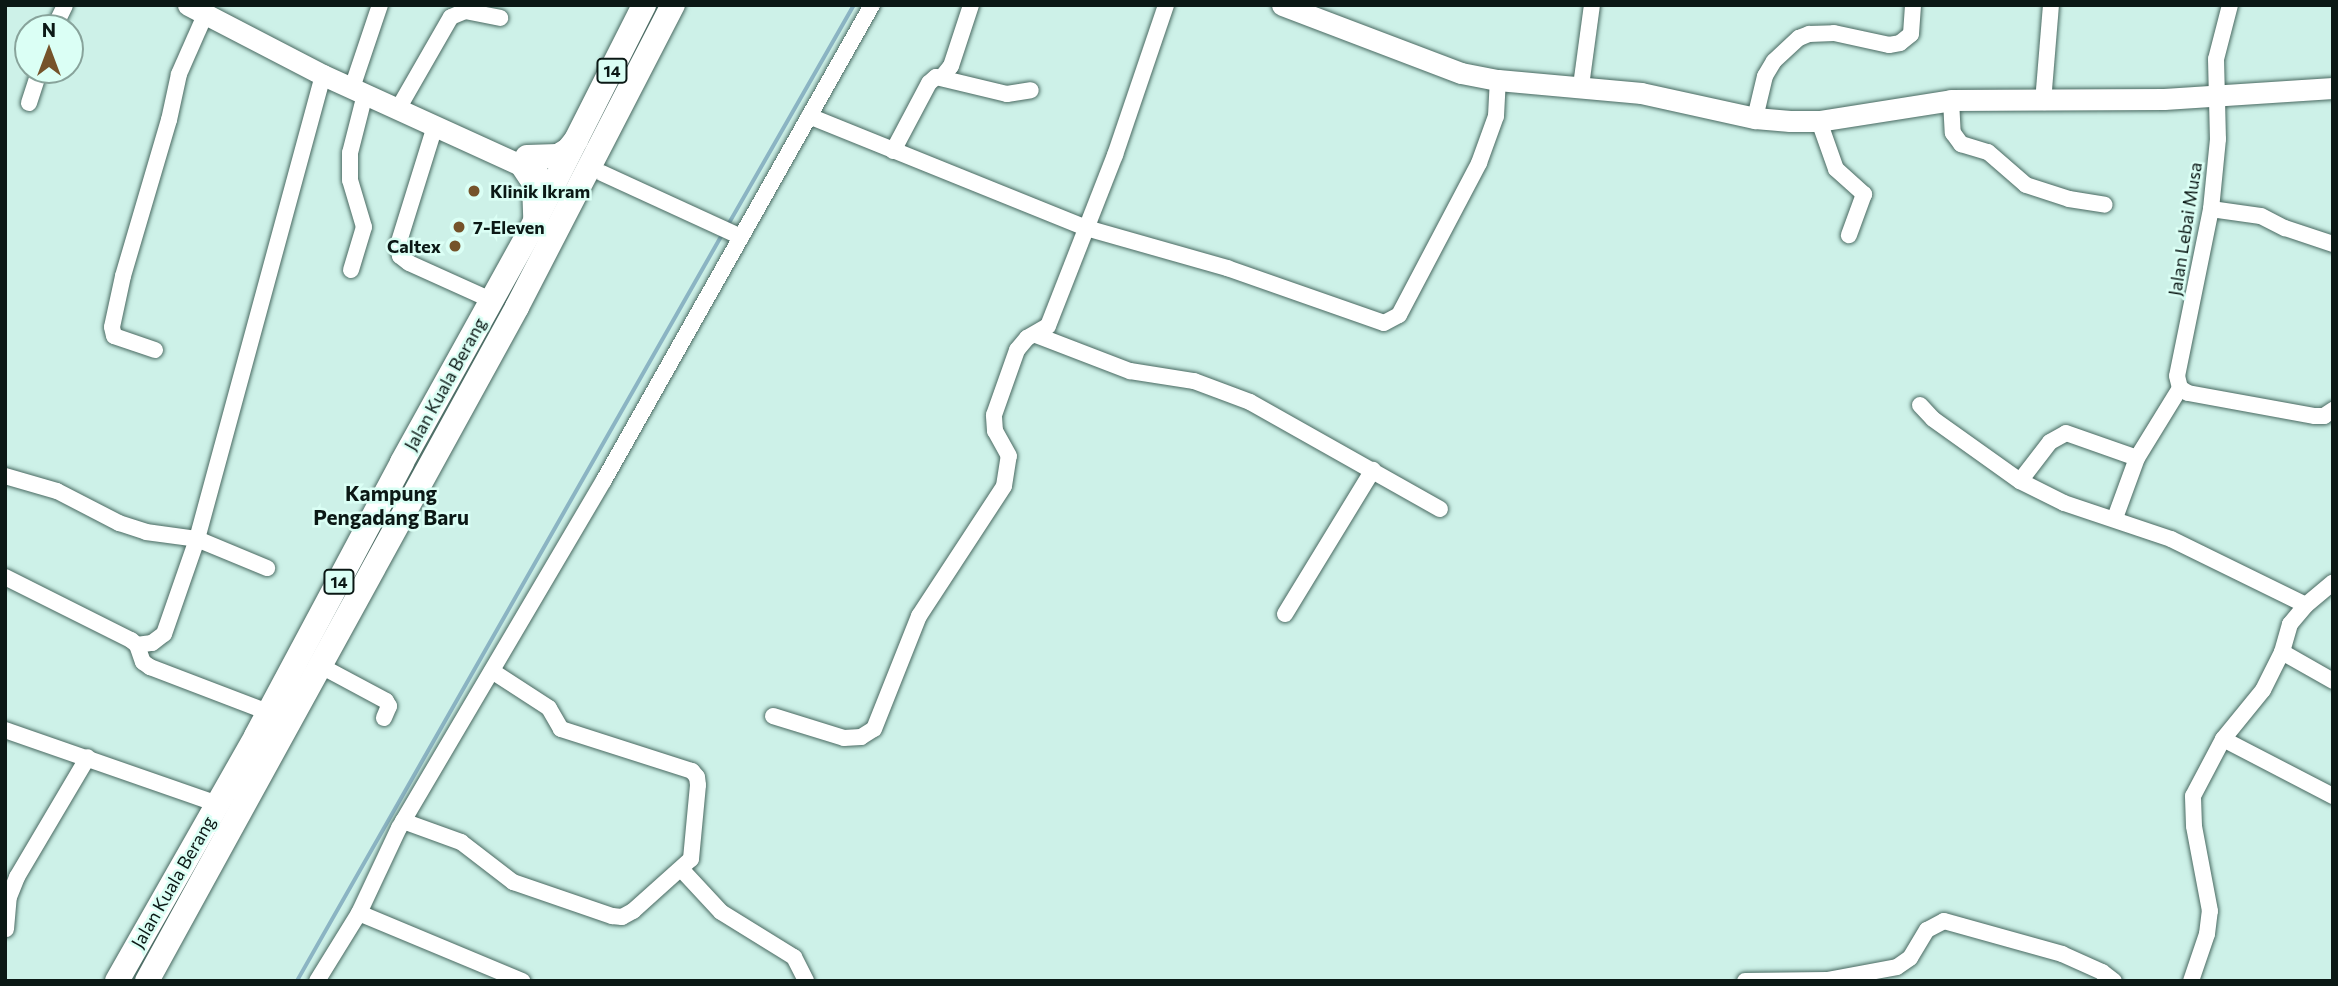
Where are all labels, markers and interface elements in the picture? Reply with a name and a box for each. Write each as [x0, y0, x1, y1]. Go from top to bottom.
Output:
north arrow [14, 14, 84, 84]
text: N [42, 18, 56, 41]
road number: 14 [596, 58, 628, 83]
street label: Jalan Lebai Musa [2164, 161, 2206, 297]
place label: Klinik Ikram [490, 180, 590, 202]
marker: Klinik Ikram [464, 181, 484, 201]
place label: 7-Eleven [473, 216, 545, 238]
marker: 7-Eleven [451, 219, 467, 235]
place label: Caltex [387, 235, 441, 257]
marker: Caltex [447, 238, 463, 254]
street label: Jalan Kuala Berang [399, 314, 491, 454]
district label: Kampung Pengadang Baru [313, 480, 469, 530]
road number: 14 [323, 569, 355, 594]
street label: Jalan Kuala Berang [126, 812, 220, 952]

